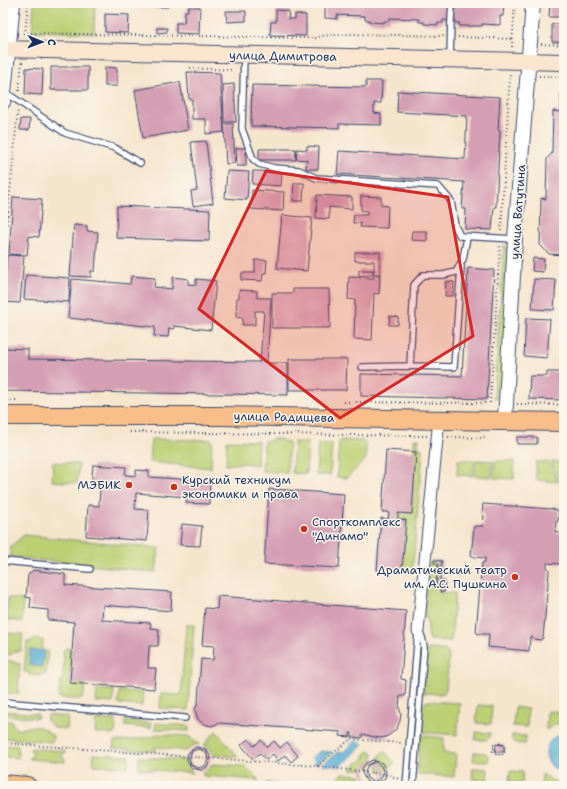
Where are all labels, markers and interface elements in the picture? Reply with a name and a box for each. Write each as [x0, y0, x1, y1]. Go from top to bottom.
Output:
north arrow [22, 22, 62, 62]
text: С [44, 39, 59, 46]
street label: улица Димитрова [229, 47, 338, 65]
street label: улица Ватутина [507, 163, 529, 260]
street label: улица Радищева [233, 408, 335, 426]
place label: Курский техникум экономики и права [182, 472, 299, 502]
place label: МЭБИК [78, 477, 121, 493]
marker: МЭБИК [124, 480, 134, 490]
marker: Курский техникум экономики и права [169, 482, 179, 492]
place label: Спорткомплекс "Динамо" [312, 514, 401, 544]
marker: Спорткомплекс "Динамо" [299, 524, 309, 534]
place label: Драматический театр им. А.С. Пушкина [377, 562, 508, 592]
marker: Драматический театр им. А.С. Пушкина [510, 572, 520, 582]

